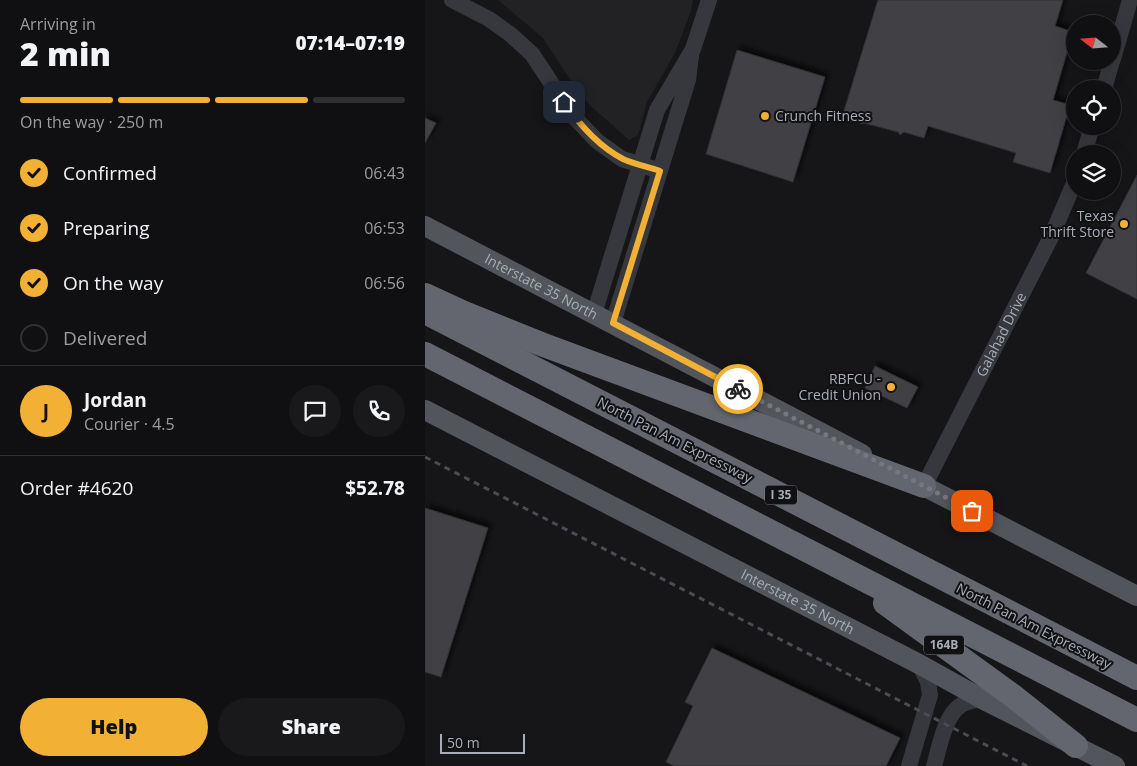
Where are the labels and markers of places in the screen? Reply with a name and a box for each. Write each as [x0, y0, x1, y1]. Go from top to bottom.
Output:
pin [543, 81, 585, 123]
place label: Crunch Fitness [775, 106, 872, 125]
marker: Crunch Fitness [759, 110, 771, 122]
place label: Texas Thrift Store [1040, 206, 1114, 241]
marker: Texas Thrift Store [1118, 218, 1130, 230]
place label: RBFCU - Credit Union [799, 369, 881, 404]
marker: RBFCU - Credit Union [885, 381, 897, 393]
pin [951, 490, 993, 532]

